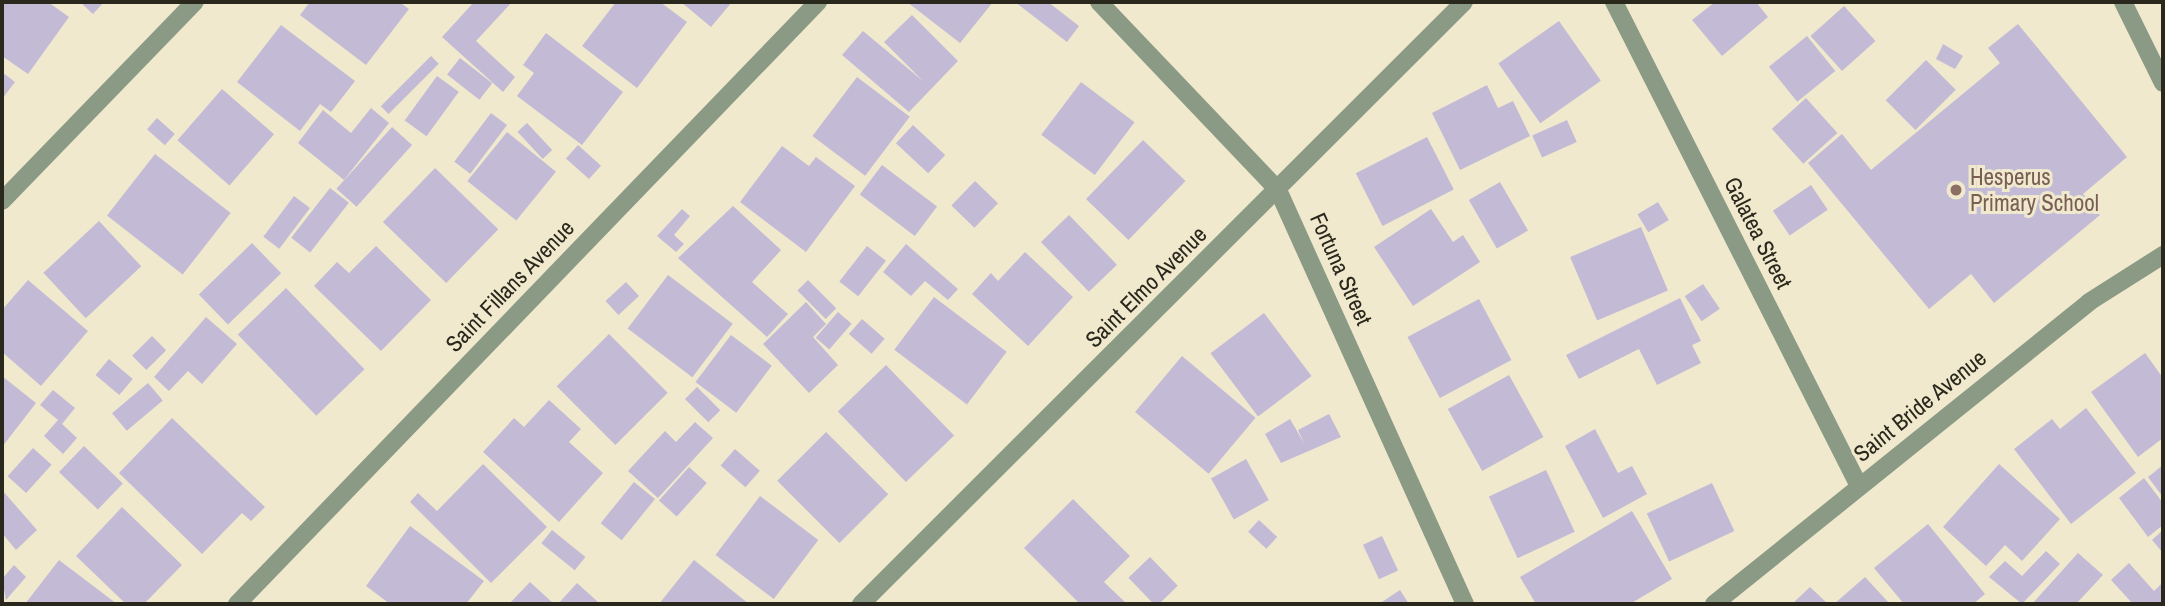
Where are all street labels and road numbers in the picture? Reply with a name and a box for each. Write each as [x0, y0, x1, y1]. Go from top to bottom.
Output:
street label: Galatea Street [1718, 173, 1798, 293]
street label: Fortuna Street [1304, 209, 1378, 329]
street label: Saint Fillans Avenue [440, 214, 580, 358]
street label: Saint Elmo Avenue [1079, 220, 1213, 354]
street label: Saint Bride Avenue [1848, 344, 1992, 468]

